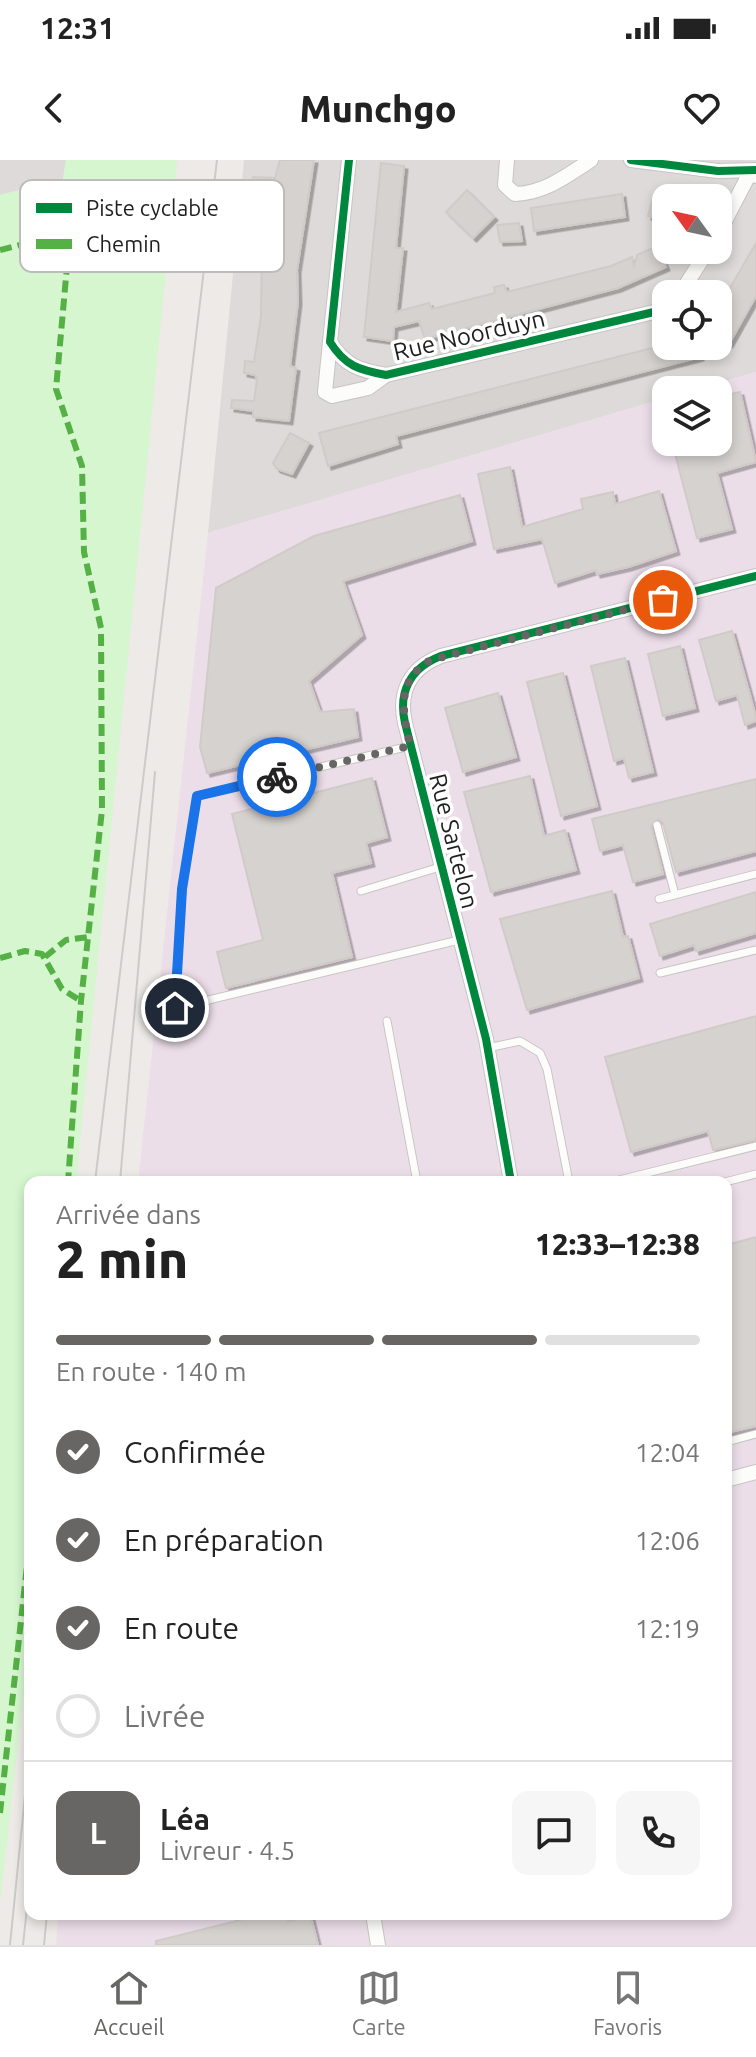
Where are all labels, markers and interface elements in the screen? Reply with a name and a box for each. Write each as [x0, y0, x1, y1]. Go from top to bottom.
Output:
text: 12:31 [40, 11, 115, 45]
icon: back [32, 86, 76, 130]
icon: heart [680, 86, 724, 130]
text: Munchgo [299, 88, 457, 129]
legend [20, 180, 284, 272]
north arrow [652, 184, 732, 264]
map controls [652, 184, 732, 456]
text: Piste cyclable [86, 195, 219, 220]
text: Chemin [86, 231, 161, 256]
button: locate [652, 280, 732, 360]
street label: Rue Noorduyn [391, 304, 547, 366]
button: layers [652, 376, 732, 456]
pin [629, 566, 697, 634]
icon: bag [641, 578, 685, 622]
courier [237, 737, 317, 817]
icon: bike [255, 755, 299, 799]
street label: Rue Sartelon [424, 771, 484, 911]
pin [141, 974, 209, 1042]
icon: home [153, 986, 197, 1030]
text: Arrivée dans [56, 1200, 201, 1229]
text: 12:33–12:38 [535, 1227, 700, 1261]
text: 2 min [56, 1230, 188, 1288]
text: En route · 140 m [56, 1357, 246, 1386]
icon: check [56, 1430, 100, 1474]
text: Confirmée [124, 1435, 266, 1469]
text: 12:04 [635, 1438, 700, 1467]
icon: check [56, 1518, 100, 1562]
text: En préparation [124, 1523, 324, 1557]
text: 12:06 [635, 1526, 700, 1555]
icon: check [56, 1606, 100, 1650]
text: En route [124, 1611, 239, 1645]
text: 12:19 [635, 1614, 700, 1643]
text: Livrée [124, 1699, 206, 1733]
button: chat [512, 1791, 596, 1875]
button: phone [616, 1791, 700, 1875]
text: Léa [160, 1802, 210, 1836]
text: L [90, 1816, 106, 1850]
text: Livreur · 4.5 [160, 1836, 295, 1865]
tab: Accueil [94, 1966, 164, 2039]
tab: Carte [352, 1966, 406, 2039]
tab: Favoris [593, 1966, 662, 2039]

